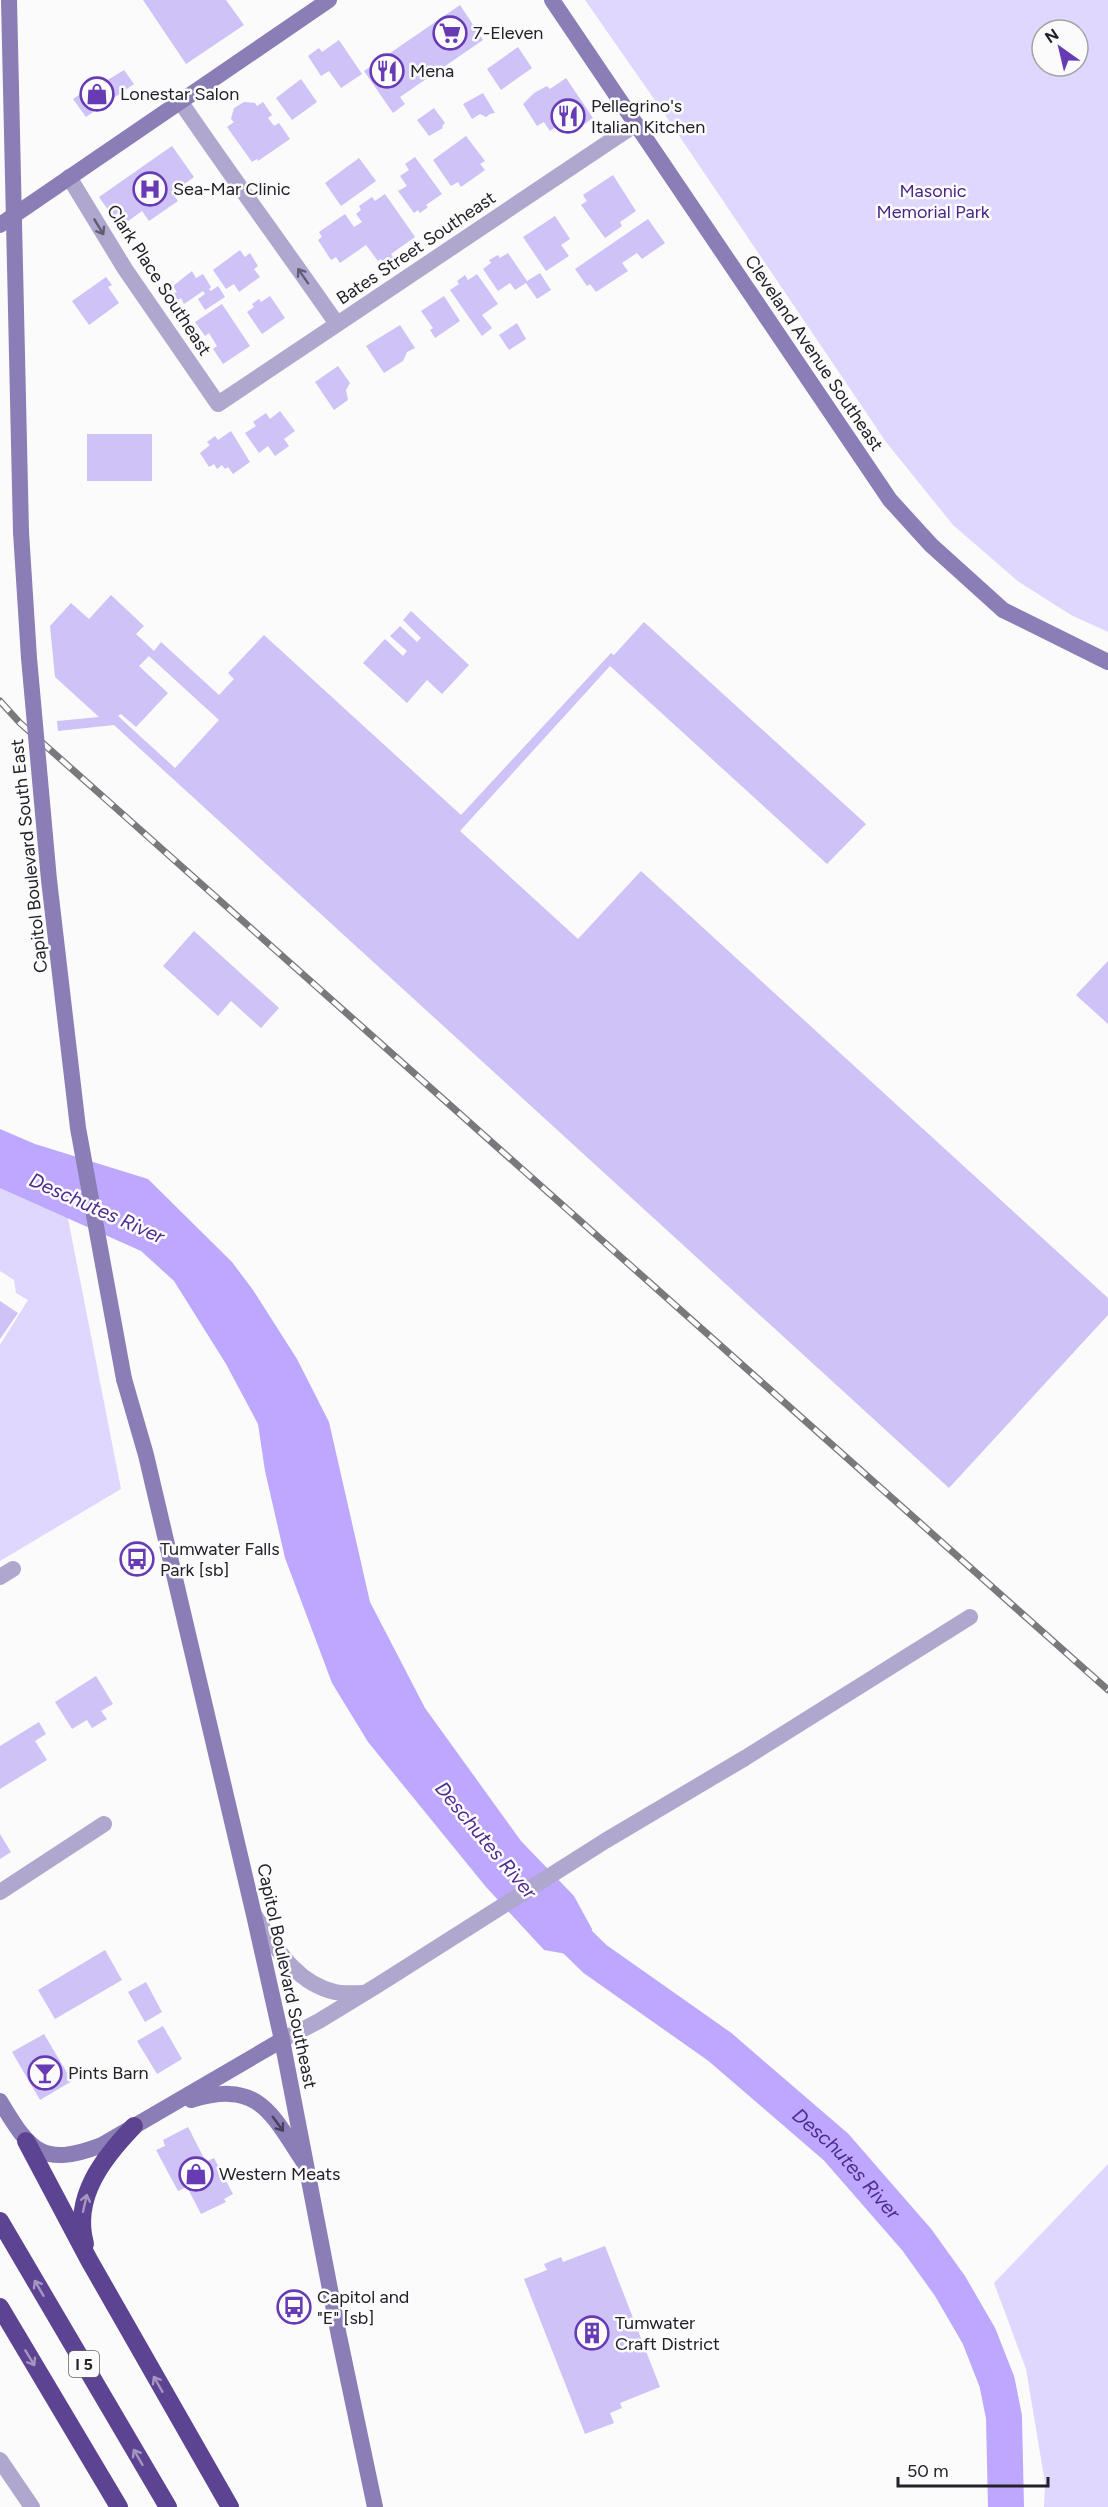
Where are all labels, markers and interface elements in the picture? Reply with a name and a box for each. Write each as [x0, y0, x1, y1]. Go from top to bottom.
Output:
supermarket icon: 7-Eleven [432, 15, 468, 51]
north arrow [1030, 18, 1090, 78]
place label: 7-Eleven [473, 22, 543, 44]
text: N [1041, 25, 1062, 47]
restaurant icon: Mena [369, 53, 405, 89]
place label: Mena [410, 60, 454, 82]
shop icon: Lonestar Salon [79, 76, 115, 112]
place label: Lonestar Salon [120, 83, 239, 105]
place label: Pellegrino's Italian Kitchen [591, 95, 705, 138]
restaurant icon: Pellegrino's Italian Kitchen [550, 98, 586, 134]
hospital icon: Sea-Mar Clinic [132, 171, 168, 207]
place label: Sea-Mar Clinic [173, 178, 291, 200]
park label: Masonic Memorial Park [877, 180, 990, 223]
street label: Bates Street Southeast [332, 186, 500, 309]
street label: Clark Place Southeast [102, 200, 216, 360]
one-way arrow [94, 218, 106, 235]
street label: Cleveland Avenue Southeast [740, 251, 888, 455]
one-way arrow [297, 268, 309, 284]
street label: Capitol Boulevard South East [6, 738, 52, 974]
water label: Deschutes River [26, 1167, 169, 1249]
place label: Tumwater Falls Park [sb] [160, 1538, 280, 1581]
bus stop icon: Tumwater Falls Park [sb] [119, 1541, 155, 1577]
water label: Deschutes River [430, 1777, 543, 1904]
street label: Capitol Boulevard Southeast [252, 1861, 322, 2091]
bar icon: Pints Barn [27, 2055, 63, 2091]
place label: Pints Barn [68, 2062, 149, 2084]
water label: Deschutes River [788, 2103, 906, 2225]
one-way arrow [271, 2115, 284, 2131]
shop icon: Western Meats [178, 2156, 214, 2192]
place label: Western Meats [219, 2163, 340, 2185]
one-way arrow [80, 2194, 91, 2213]
one-way arrow [33, 2280, 45, 2297]
place label: Capitol and "E" [sb] [317, 2286, 409, 2329]
bus stop icon: Capitol and "E" [sb] [276, 2289, 312, 2325]
place label: Tumwater Craft District [615, 2312, 720, 2355]
building icon: Tumwater Craft District [574, 2315, 610, 2351]
one-way arrow [24, 2349, 36, 2366]
road number: I 5 [69, 2351, 99, 2377]
one-way arrow [152, 2376, 164, 2393]
one-way arrow [132, 2449, 144, 2466]
scale bar [898, 2450, 1048, 2488]
text: 50 m [907, 2460, 949, 2482]

